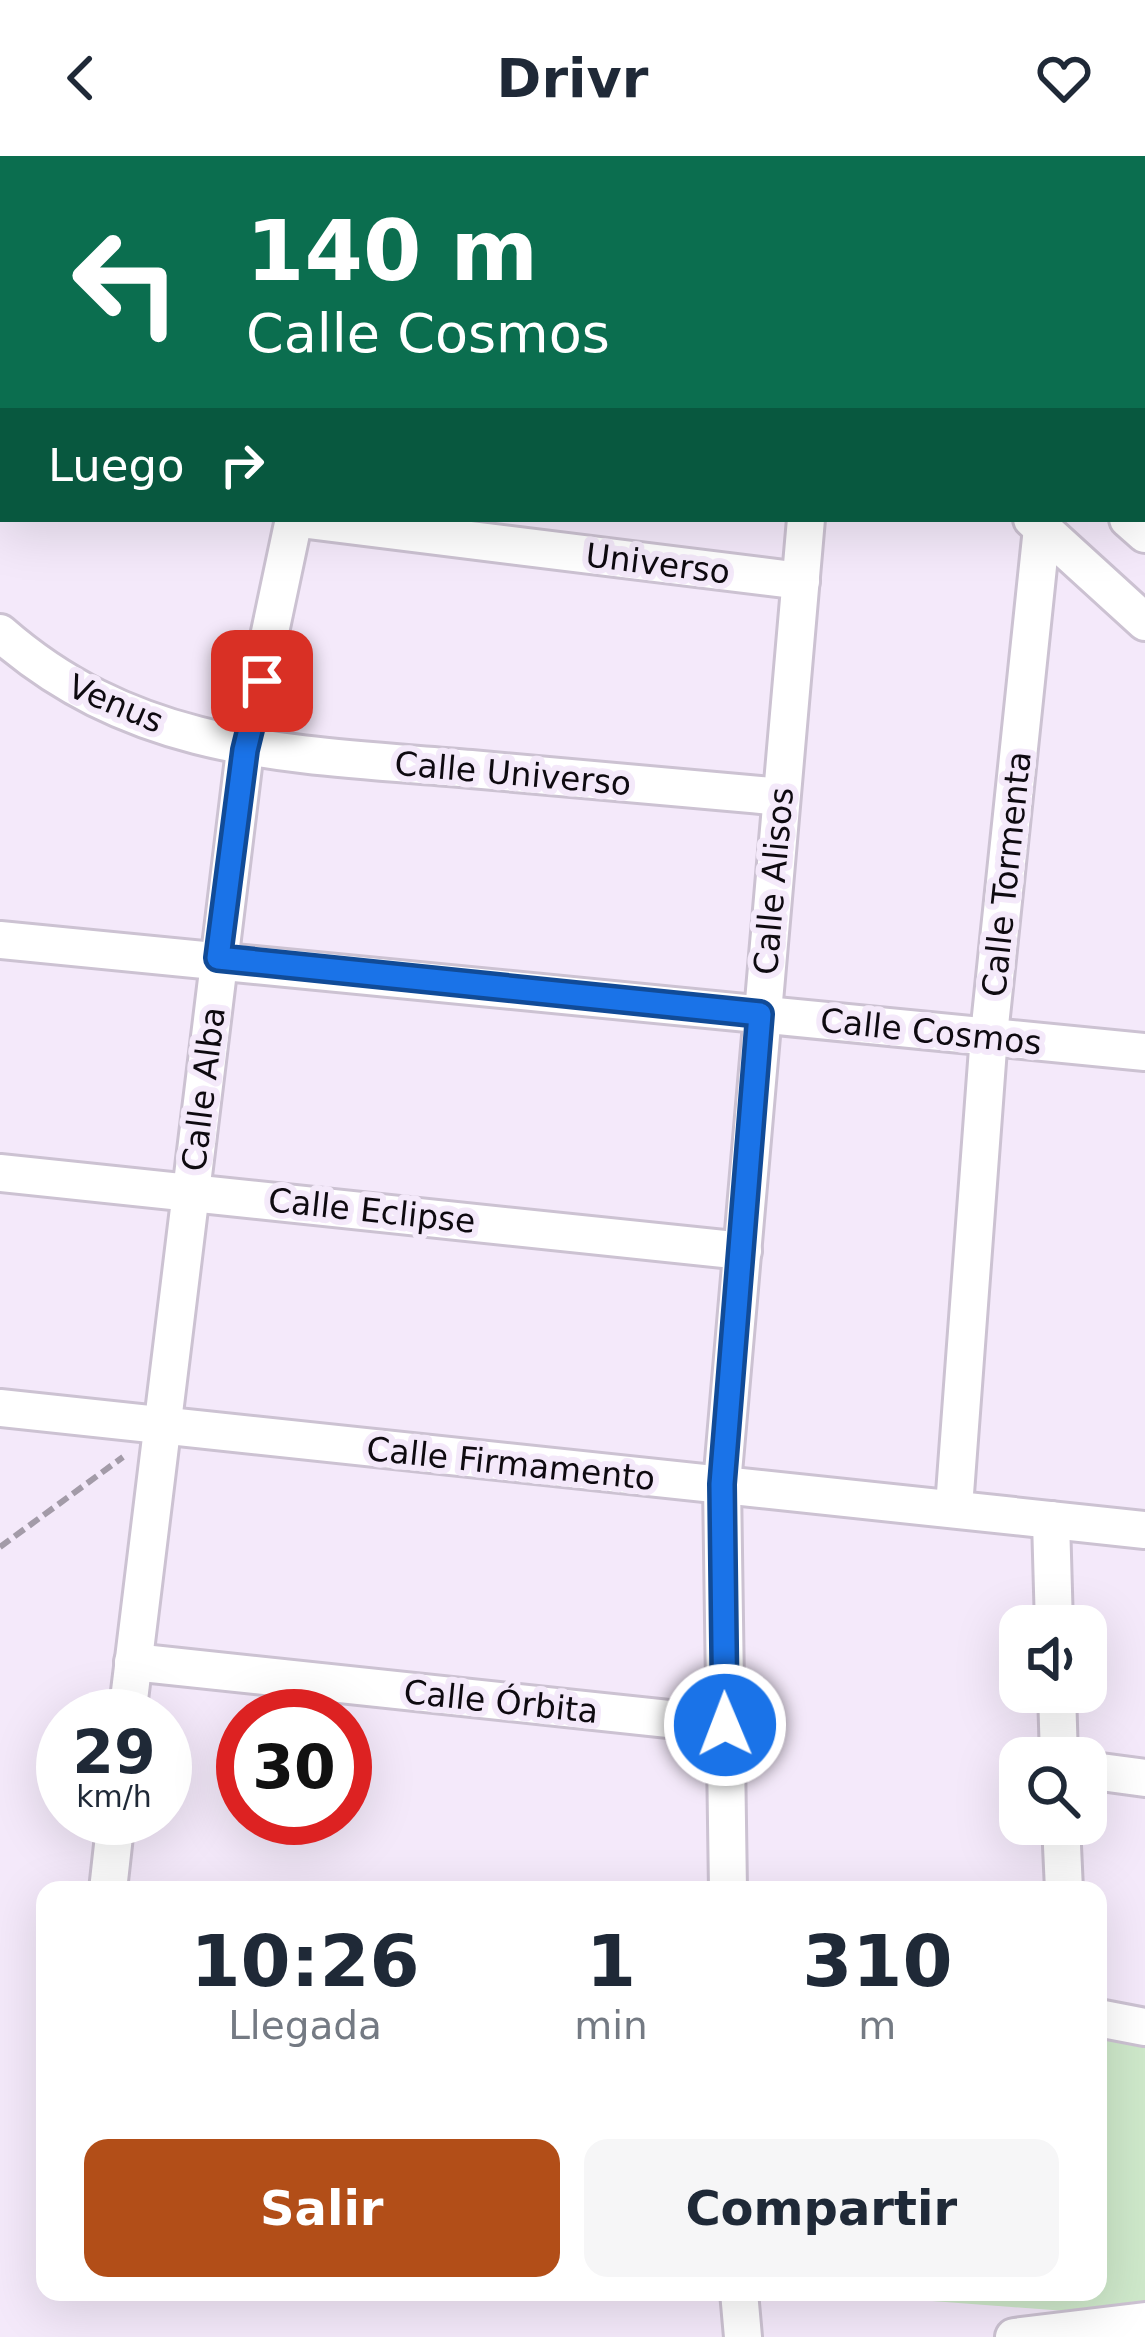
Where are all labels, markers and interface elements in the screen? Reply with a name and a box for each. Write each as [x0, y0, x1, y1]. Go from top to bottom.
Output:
icon: back [48, 45, 114, 111]
icon: heart [1031, 45, 1097, 111]
text: Drivr [497, 47, 648, 110]
text: 140 m [246, 202, 538, 300]
icon: left [48, 204, 204, 360]
text: Calle Cosmos [246, 302, 610, 365]
icon: right [209, 432, 275, 498]
text: Luego [48, 439, 185, 492]
street label: Universo [584, 535, 732, 592]
pin [211, 630, 313, 732]
icon: arrive [229, 648, 295, 714]
street label: Venus [62, 666, 169, 741]
street label: Calle Universo [393, 744, 633, 803]
street label: Calle Tormenta [974, 749, 1039, 999]
street label: Calle Alisos [746, 786, 801, 976]
street label: Calle Cosmos [818, 1000, 1044, 1063]
street label: Calle Alba [174, 1005, 233, 1173]
street label: Calle Eclipse [266, 1180, 478, 1241]
street label: Calle Firmamento [365, 1429, 657, 1498]
map controls [999, 1605, 1107, 1845]
button: sound [999, 1605, 1107, 1713]
position arrow [662, 1662, 788, 1788]
street label: Calle Órbita [402, 1671, 600, 1731]
speed limit sign: 30 [216, 1689, 372, 1845]
text: 29 [72, 1717, 156, 1787]
button: search [999, 1737, 1107, 1845]
text: km/h [76, 1779, 152, 1814]
text: 10:26 [190, 1919, 420, 2003]
text: 1 [586, 1919, 636, 2003]
text: 310 [802, 1919, 952, 2003]
text: Llegada [228, 2003, 382, 2048]
text: min [574, 2003, 648, 2048]
text: m [858, 2003, 896, 2048]
button: Salir [84, 2139, 560, 2277]
button: Compartir [584, 2139, 1059, 2277]

